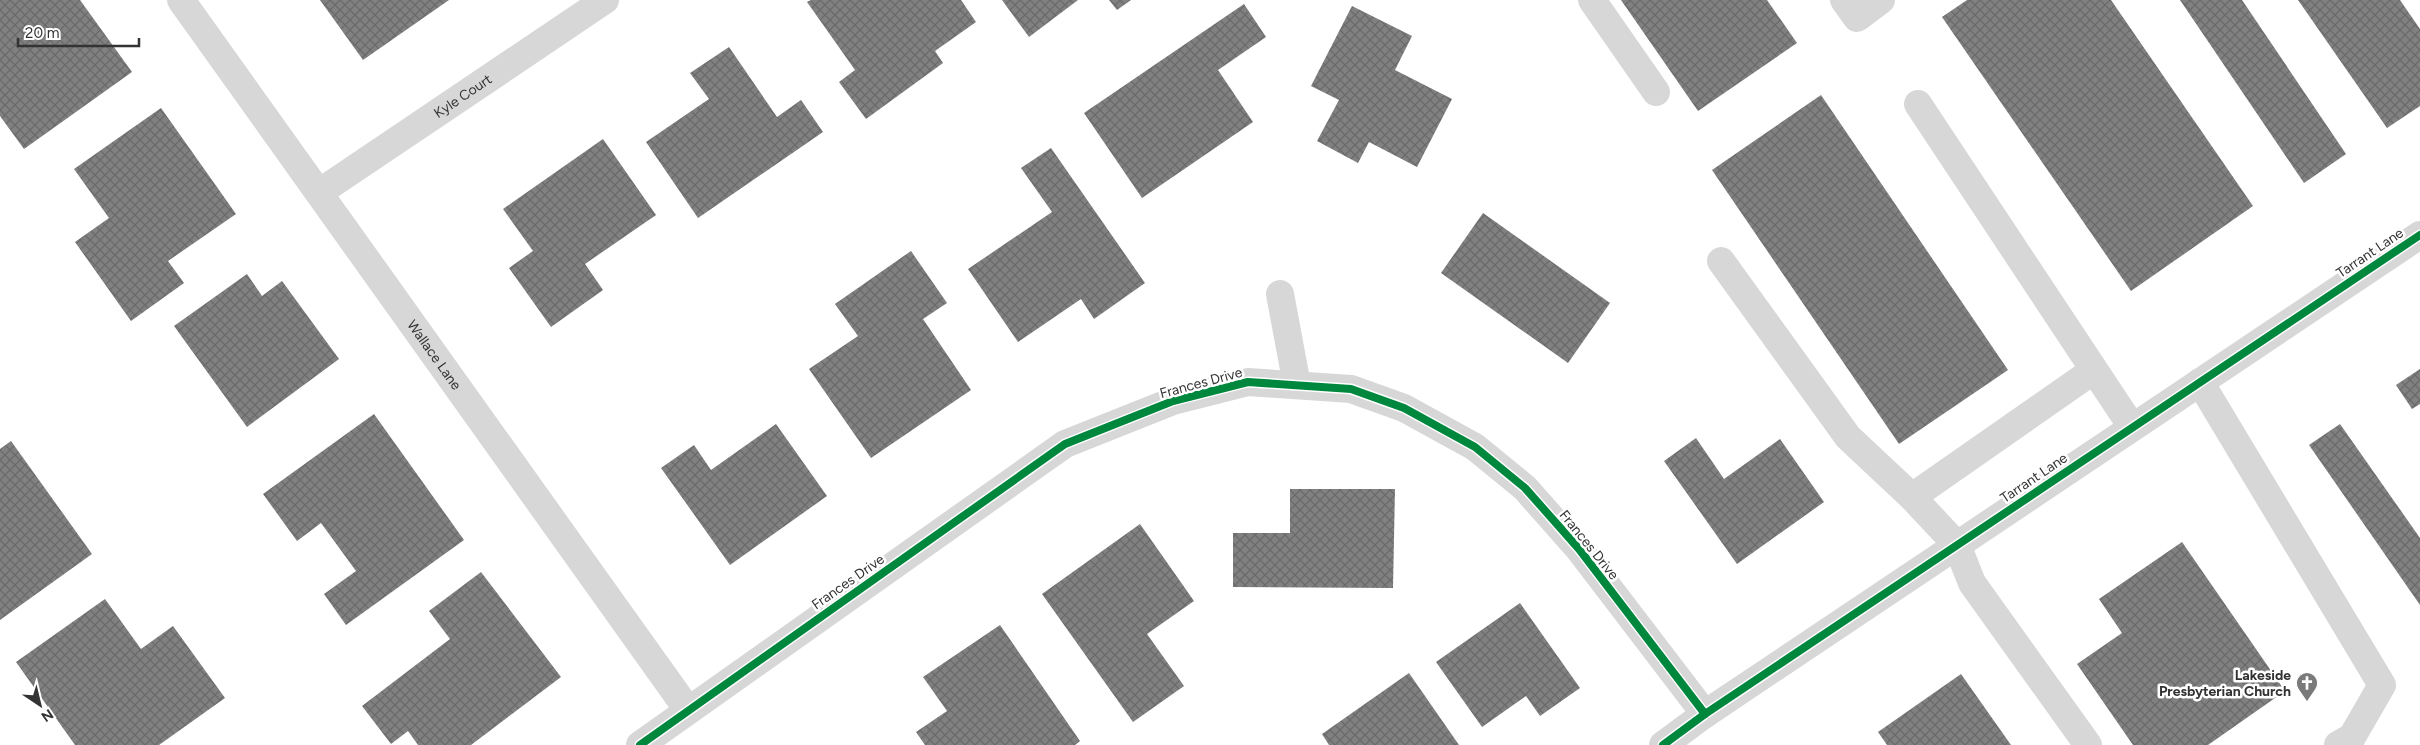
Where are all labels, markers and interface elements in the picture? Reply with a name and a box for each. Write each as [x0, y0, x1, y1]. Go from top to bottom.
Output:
scale bar [18, 15, 139, 47]
text: 20 m [25, 24, 59, 42]
street label: Kyle Court [430, 70, 495, 121]
street label: Tarrant Lane [2333, 224, 2407, 282]
street label: Wallace Lane [404, 317, 465, 393]
street label: Frances Drive [1158, 364, 1244, 402]
street label: Tarrant Lane [1997, 449, 2071, 507]
street label: Frances Drive [1556, 507, 1622, 584]
street label: Frances Drive [808, 551, 888, 613]
place label: Lakeside Presbyterian Church [2159, 667, 2291, 700]
church icon: Lakeside Presbyterian Church [2295, 671, 2319, 702]
north arrow [15, 680, 65, 730]
text: N [38, 705, 56, 725]

